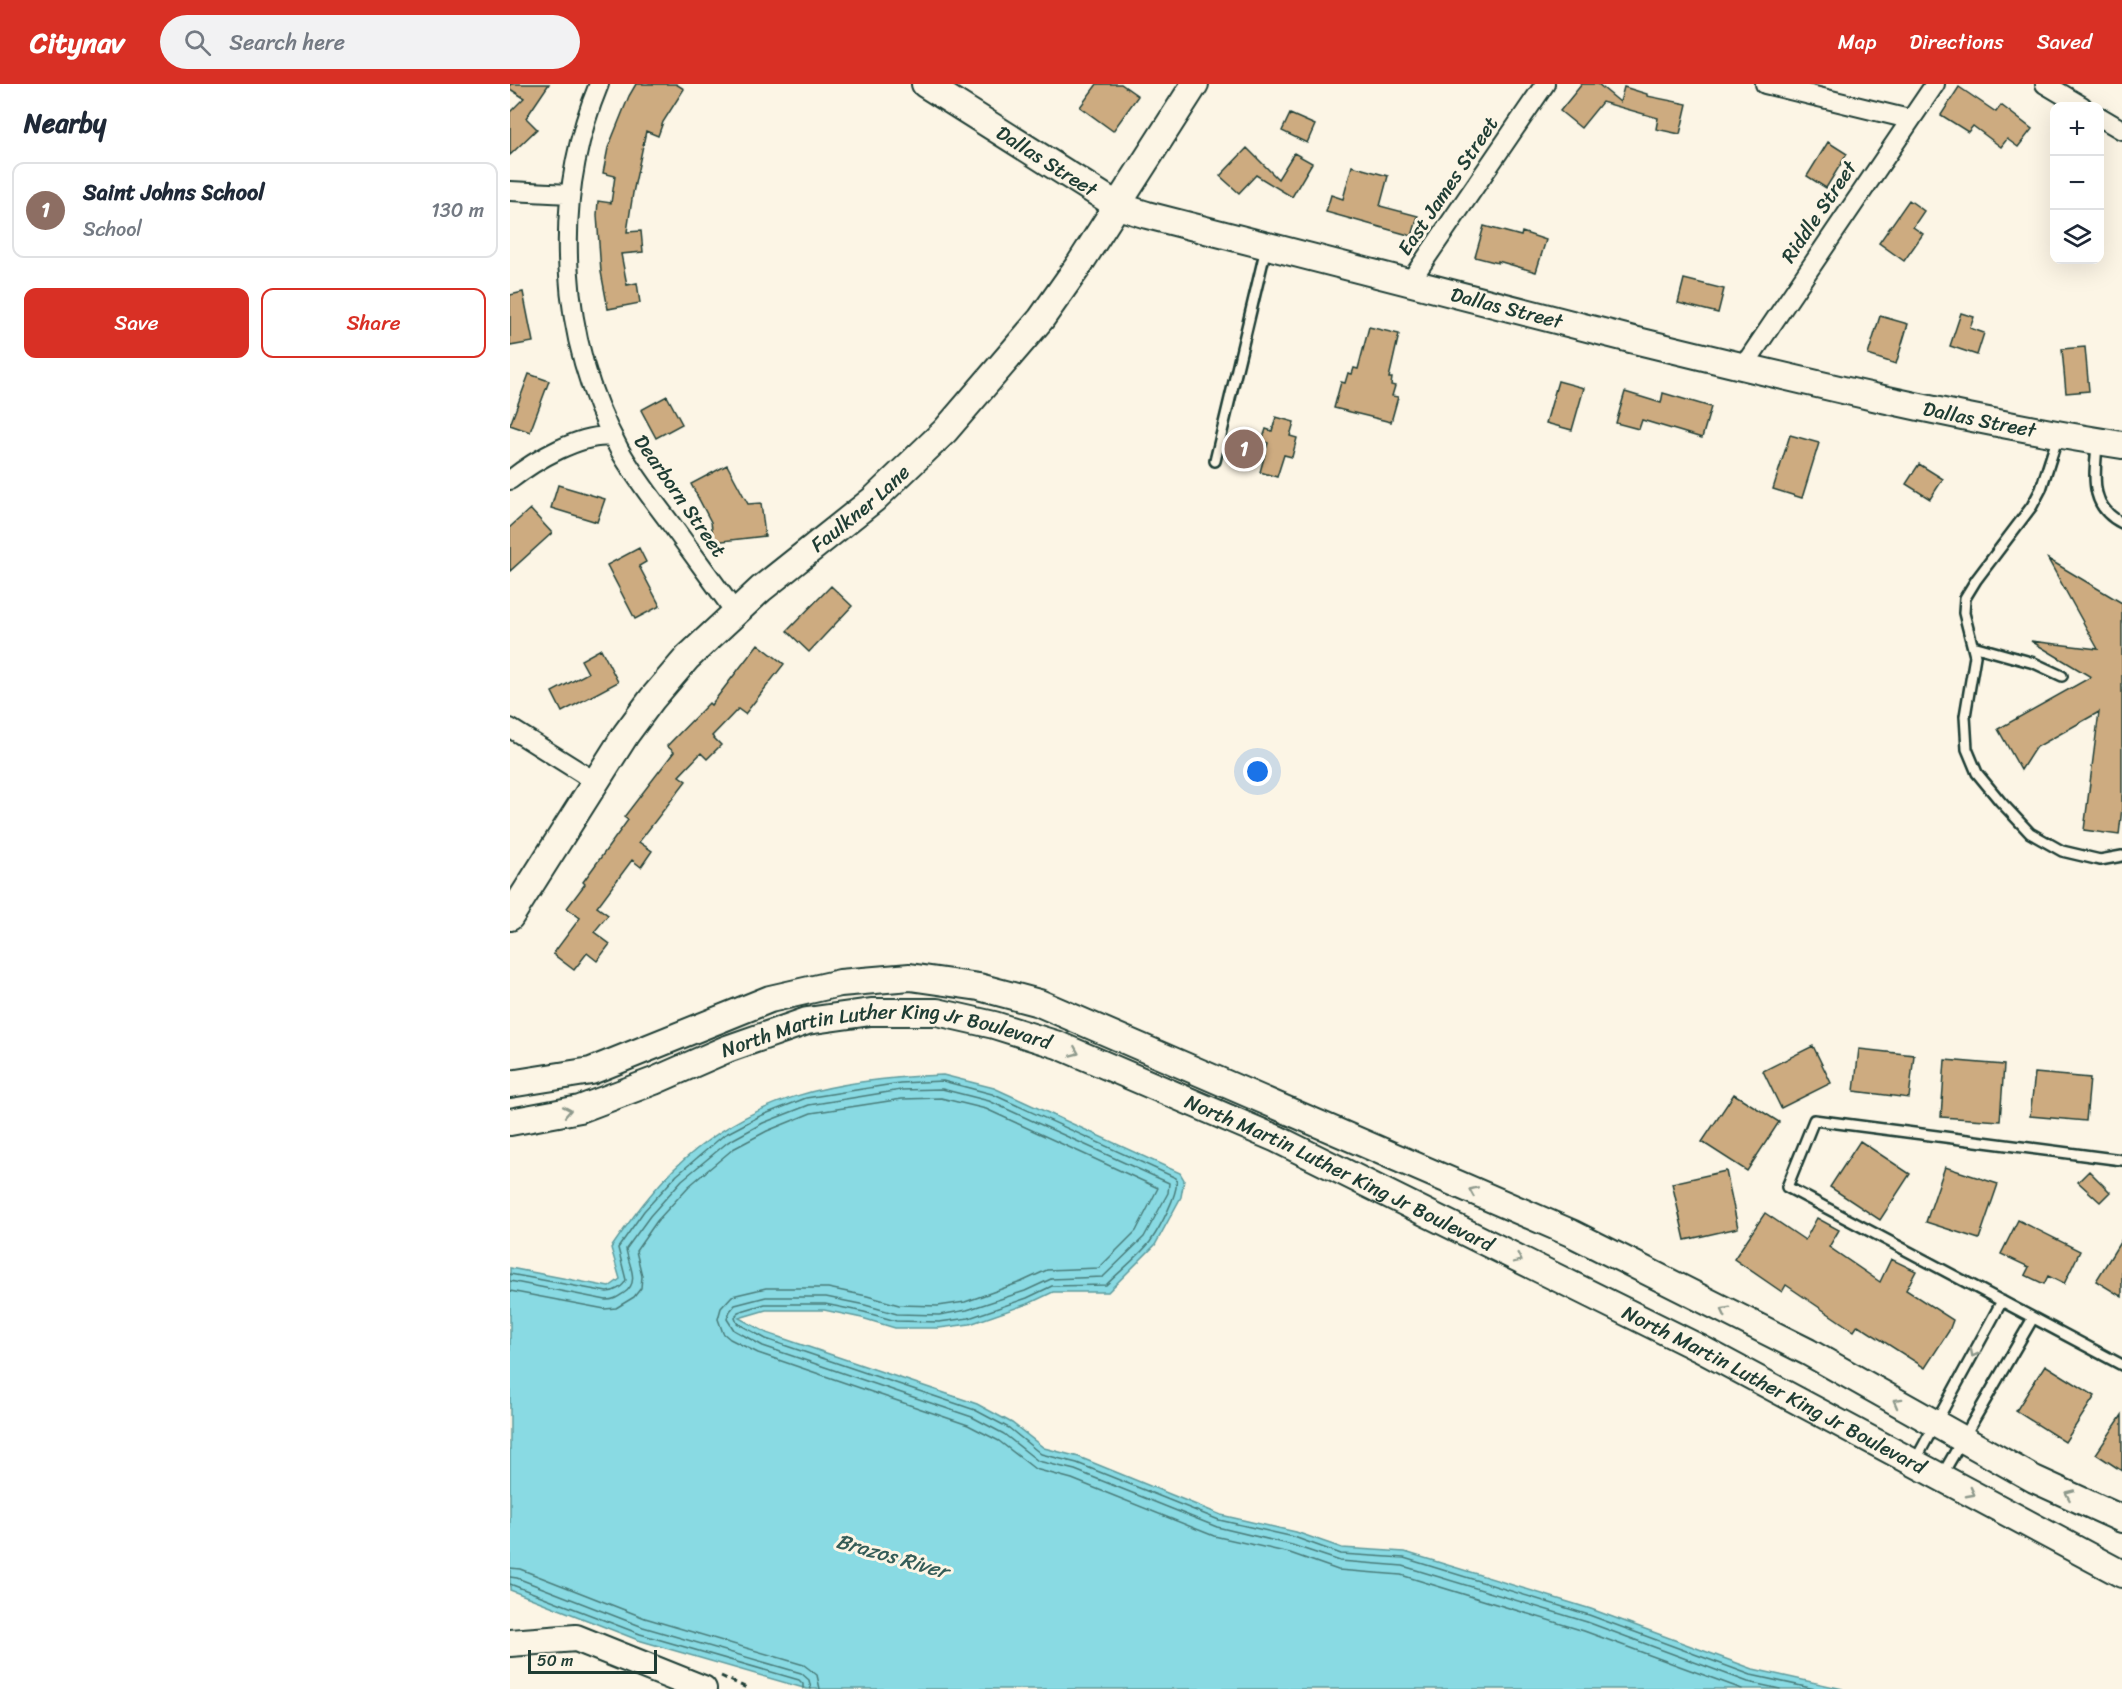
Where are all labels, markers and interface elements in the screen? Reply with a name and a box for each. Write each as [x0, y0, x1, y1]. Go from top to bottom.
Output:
search box [160, 15, 580, 69]
text: Citynav [30, 18, 124, 67]
text: Search here [229, 23, 345, 62]
text: Map [1838, 23, 1876, 61]
text: Directions [1909, 23, 2004, 61]
text: Saved [2037, 23, 2092, 61]
icon: search [181, 26, 214, 59]
text: Nearby [24, 100, 106, 146]
map controls [2050, 102, 2104, 264]
button: + [2050, 102, 2104, 156]
street label: East James Street [1388, 109, 1508, 263]
street label: Dallas Street [989, 116, 1105, 207]
street label: Riddle Street [1772, 153, 1867, 270]
button: − [2050, 156, 2104, 210]
text: Saint Johns School [83, 173, 264, 212]
text: 1 [41, 193, 50, 228]
text: 130 m [431, 193, 484, 228]
button: layers [2050, 210, 2104, 264]
text: School [83, 212, 142, 247]
street label: Dallas Street [1447, 276, 1567, 339]
button: Save [24, 288, 249, 358]
button: Share [261, 288, 486, 358]
street label: Dallas Street [1920, 391, 2040, 448]
pin: 1 [1224, 426, 1264, 472]
street label: Dearborn Street [624, 427, 736, 565]
street label: Faulkner Lane [802, 456, 918, 561]
your location [1243, 757, 1272, 786]
street label: North Martin Luther King Jr Boulevard [716, 995, 1058, 1067]
one-way arrow [1069, 1045, 1080, 1057]
street label: North Martin Luther King Jr Boulevard [1179, 1084, 1501, 1262]
one-way arrow [562, 1105, 572, 1118]
one-way arrow [1468, 1186, 1479, 1198]
one-way arrow [1512, 1251, 1523, 1263]
street label: North Martin Luther King Jr Boulevard [1616, 1295, 1934, 1484]
one-way arrow [1720, 1306, 1731, 1318]
one-way arrow [1970, 1346, 1981, 1357]
one-way arrow [1893, 1398, 1903, 1409]
one-way arrow [1965, 1486, 1975, 1497]
one-way arrow [2064, 1490, 2075, 1502]
water label: Brazos River [832, 1522, 957, 1591]
text: 50 m [537, 1646, 573, 1675]
scale bar [528, 1647, 657, 1674]

